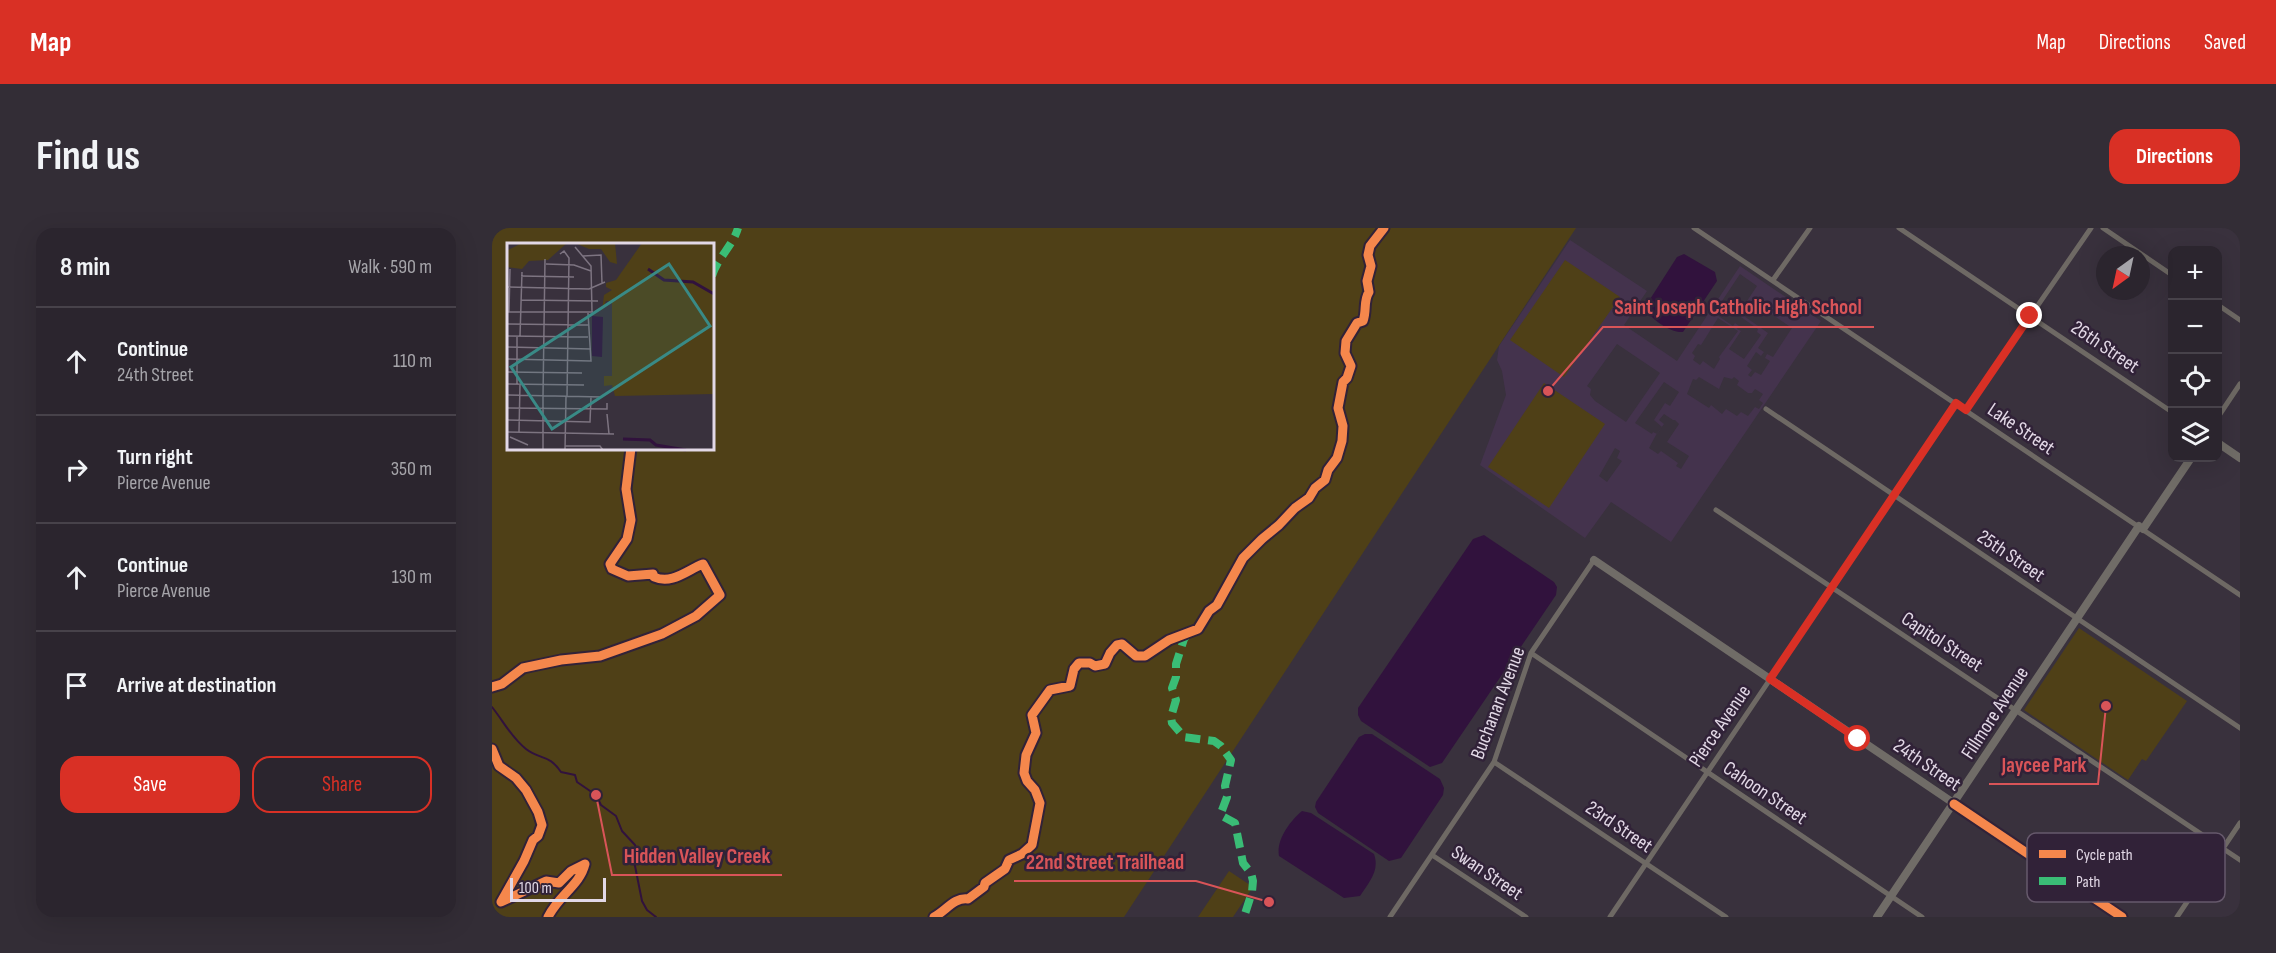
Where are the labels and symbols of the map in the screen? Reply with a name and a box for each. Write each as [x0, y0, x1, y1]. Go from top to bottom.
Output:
inset map [507, 243, 714, 450]
north arrow [2096, 246, 2150, 300]
callout: Saint Joseph Catholic High School [1603, 288, 1874, 327]
text: Saint Joseph Catholic High School [1614, 295, 1862, 320]
route end [2016, 302, 2042, 328]
street label: 26th Street [2066, 316, 2144, 378]
street label: Lake Street [1983, 398, 2059, 460]
street label: 25th Street [1973, 525, 2049, 587]
street label: Capitol Street [1897, 607, 1987, 677]
street label: Buchanan Avenue [1466, 643, 1530, 763]
street label: Fillmore Avenue [1956, 662, 2034, 764]
street label: Pierce Avenue [1684, 680, 1756, 772]
route start [1844, 725, 1870, 751]
street label: 24th Street [1889, 734, 1965, 796]
callout: Jaycee Park [1989, 745, 2098, 784]
text: Jaycee Park [2001, 753, 2087, 778]
street label: Cahoon Street [1718, 756, 1812, 830]
street label: 23rd Street [1581, 796, 1657, 858]
legend [2027, 833, 2225, 902]
callout: Hidden Valley Creek [612, 836, 782, 875]
street label: Swan Street [1447, 840, 1527, 906]
callout: 22nd Street Trailhead [1014, 842, 1196, 881]
text: Hidden Valley Creek [624, 844, 770, 869]
text: Cycle path [2076, 846, 2133, 865]
text: 22nd Street Trailhead [1026, 850, 1184, 875]
text: Path [2076, 873, 2100, 892]
scale bar [510, 875, 606, 902]

